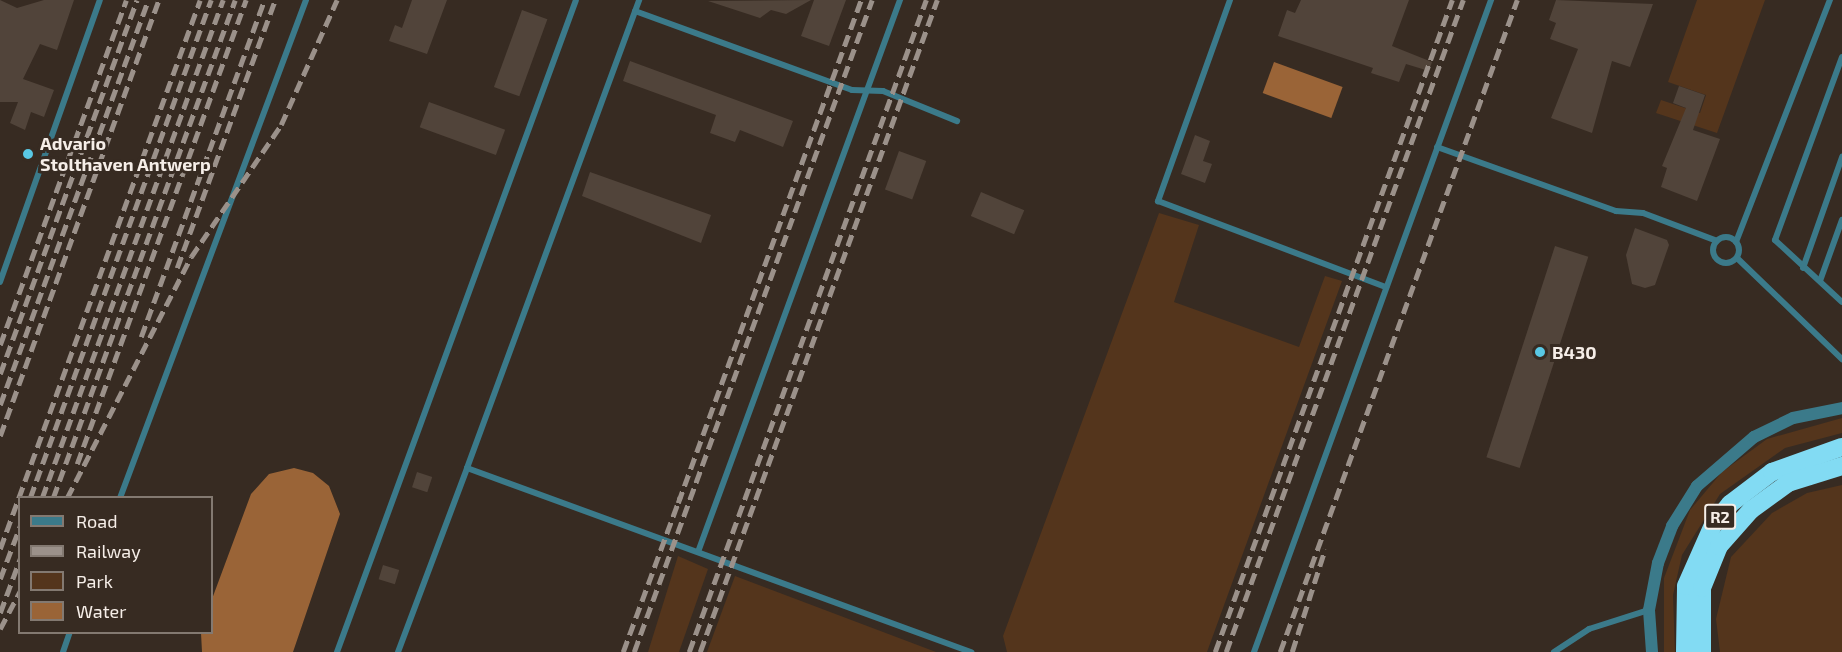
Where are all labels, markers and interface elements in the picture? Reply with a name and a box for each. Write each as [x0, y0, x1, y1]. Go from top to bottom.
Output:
place label: Advario Stolthaven Antwerp [40, 133, 211, 176]
marker: Advario Stolthaven Antwerp [21, 147, 35, 161]
place label: B430 [1552, 341, 1597, 363]
marker: B430 [1533, 345, 1547, 359]
legend [18, 496, 213, 634]
road number: R2 [1704, 504, 1736, 530]
text: Road [76, 510, 117, 532]
text: Railway [76, 540, 141, 562]
text: Park [76, 570, 113, 592]
text: Water [76, 600, 126, 622]

